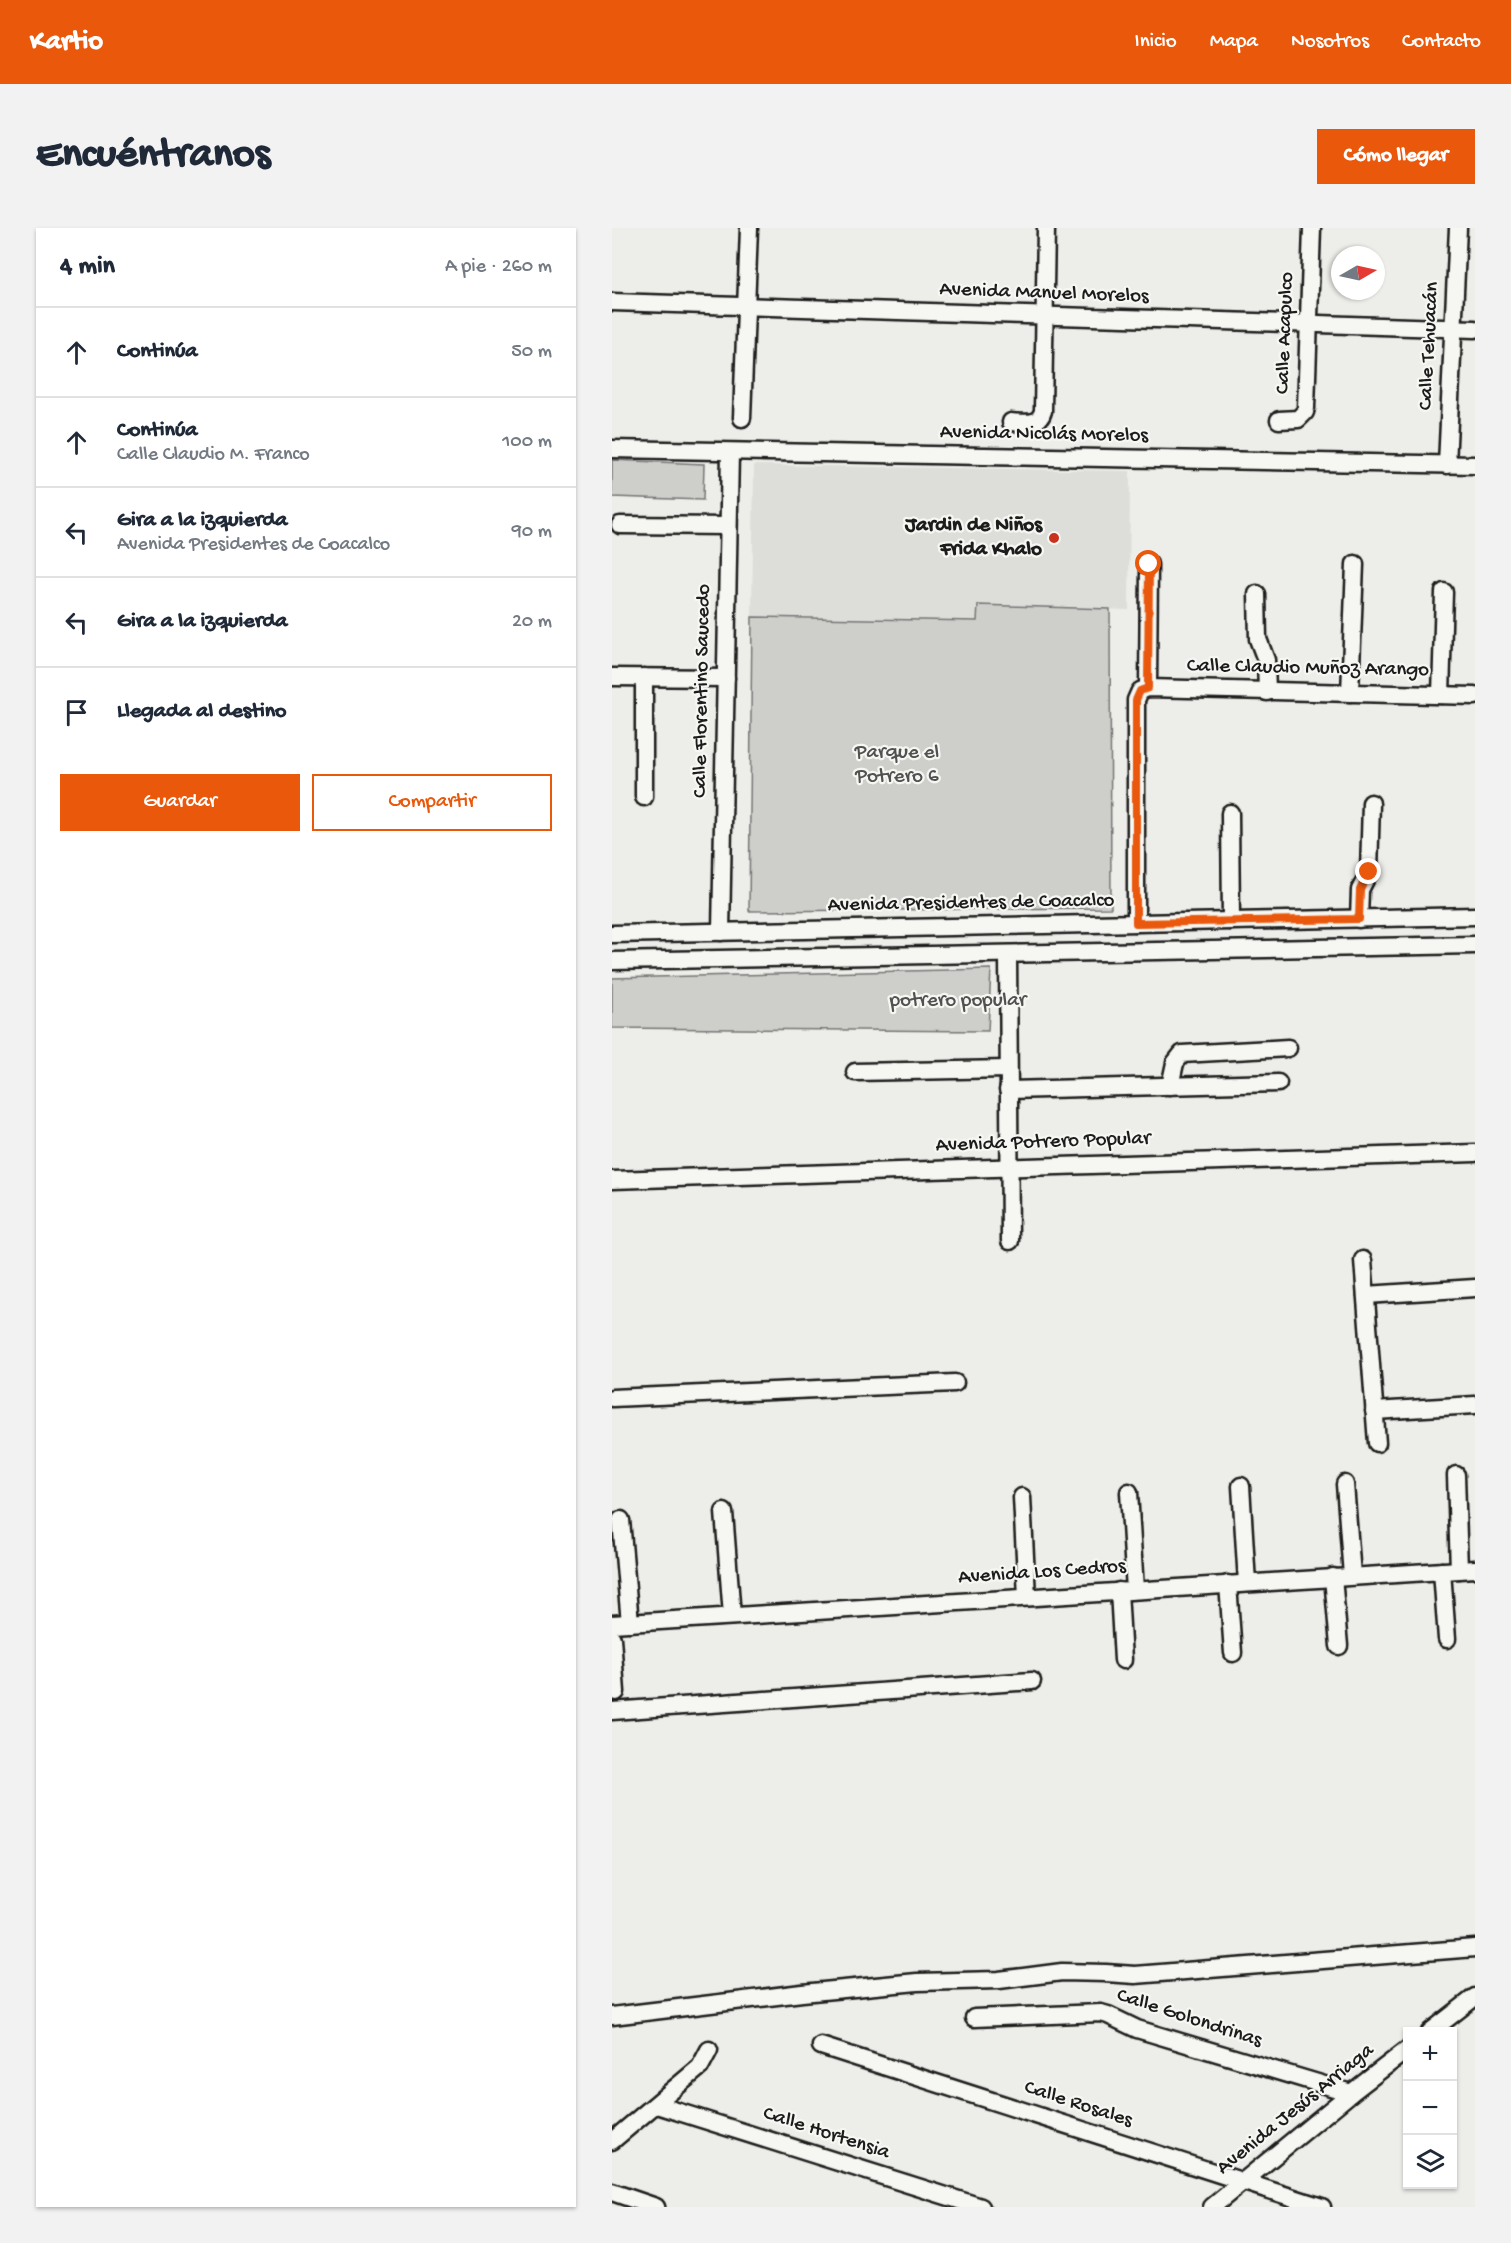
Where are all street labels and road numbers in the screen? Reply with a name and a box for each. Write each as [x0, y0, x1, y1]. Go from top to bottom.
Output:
street label: Calle Acapulco [1271, 271, 1301, 394]
street label: Avenida Manuel Morelos [939, 278, 1150, 310]
street label: Calle Tehuacán [1414, 281, 1446, 411]
street label: Avenida Nicolás Morelos [940, 421, 1150, 449]
street label: Calle Florentino Saucedo [689, 584, 717, 798]
street label: Calle Claudio Muñoz Arango [1187, 654, 1429, 684]
street label: Avenida Presidentes de Coacalco [827, 889, 1115, 919]
street label: Avenida Potrero Popular [935, 1127, 1152, 1159]
street label: Avenida Los Cedros [957, 1555, 1128, 1591]
street label: Calle Golondrinas [1113, 1984, 1266, 2055]
street label: Avenida Jesús Arriaga [1212, 2038, 1381, 2181]
street label: Calle Rosales [1021, 2076, 1137, 2135]
street label: Calle Hortensia [759, 2102, 894, 2167]

